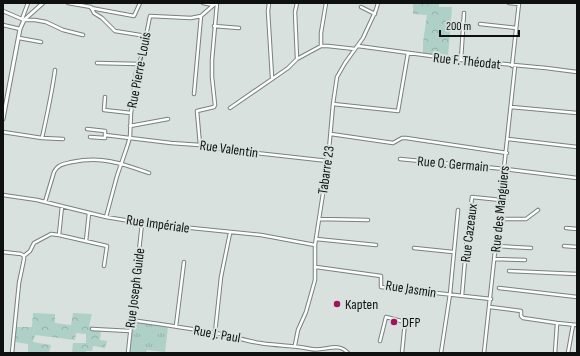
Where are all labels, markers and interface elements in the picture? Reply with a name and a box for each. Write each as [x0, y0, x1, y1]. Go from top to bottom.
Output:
scale bar [440, 12, 519, 38]
text: 200 m [446, 19, 472, 34]
street label: Rue Pierre-Louis [123, 30, 155, 110]
street label: Rue F. Théodat [432, 49, 502, 73]
street label: Rue Valentin [199, 137, 259, 161]
street label: Tabarre 23 [314, 145, 338, 195]
street label: Rue O. Germain [417, 152, 489, 176]
street label: Rue des Manguiers [487, 165, 513, 253]
street label: Rue Cazeaux [457, 202, 481, 263]
street label: Rue Impériale [125, 211, 191, 237]
street label: Rue Joseph Guide [122, 247, 148, 329]
street label: Rue Jasmin [384, 277, 438, 301]
place label: Kapten [345, 296, 378, 313]
marker: Kapten [332, 299, 342, 309]
place label: DFP [402, 314, 420, 331]
marker: DFP [389, 317, 399, 327]
street label: Rue J. Paul [192, 322, 242, 346]

